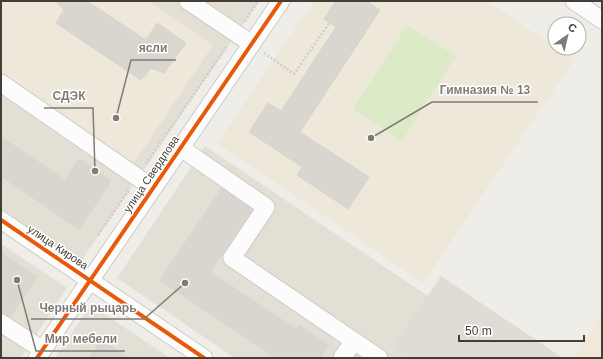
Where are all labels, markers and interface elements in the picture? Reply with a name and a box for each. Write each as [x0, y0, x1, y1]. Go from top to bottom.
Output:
north arrow [547, 16, 587, 56]
text: С [566, 21, 579, 35]
callout: ясли [131, 36, 176, 60]
text: ясли [139, 41, 167, 55]
callout: Гимназия № 13 [432, 78, 538, 102]
text: Гимназия № 13 [440, 83, 531, 97]
callout: СДЭК [44, 84, 93, 108]
text: СДЭК [53, 89, 86, 103]
street label: улица Свердлова [121, 133, 182, 215]
street label: улица Кирова [26, 222, 91, 272]
callout: Черный рыцарь [31, 295, 144, 319]
text: Черный рыцарь [39, 301, 137, 315]
scale bar [459, 317, 584, 343]
text: 50 m [465, 324, 492, 338]
callout: Мир мебели [36, 327, 125, 351]
text: Мир мебели [45, 332, 117, 346]

